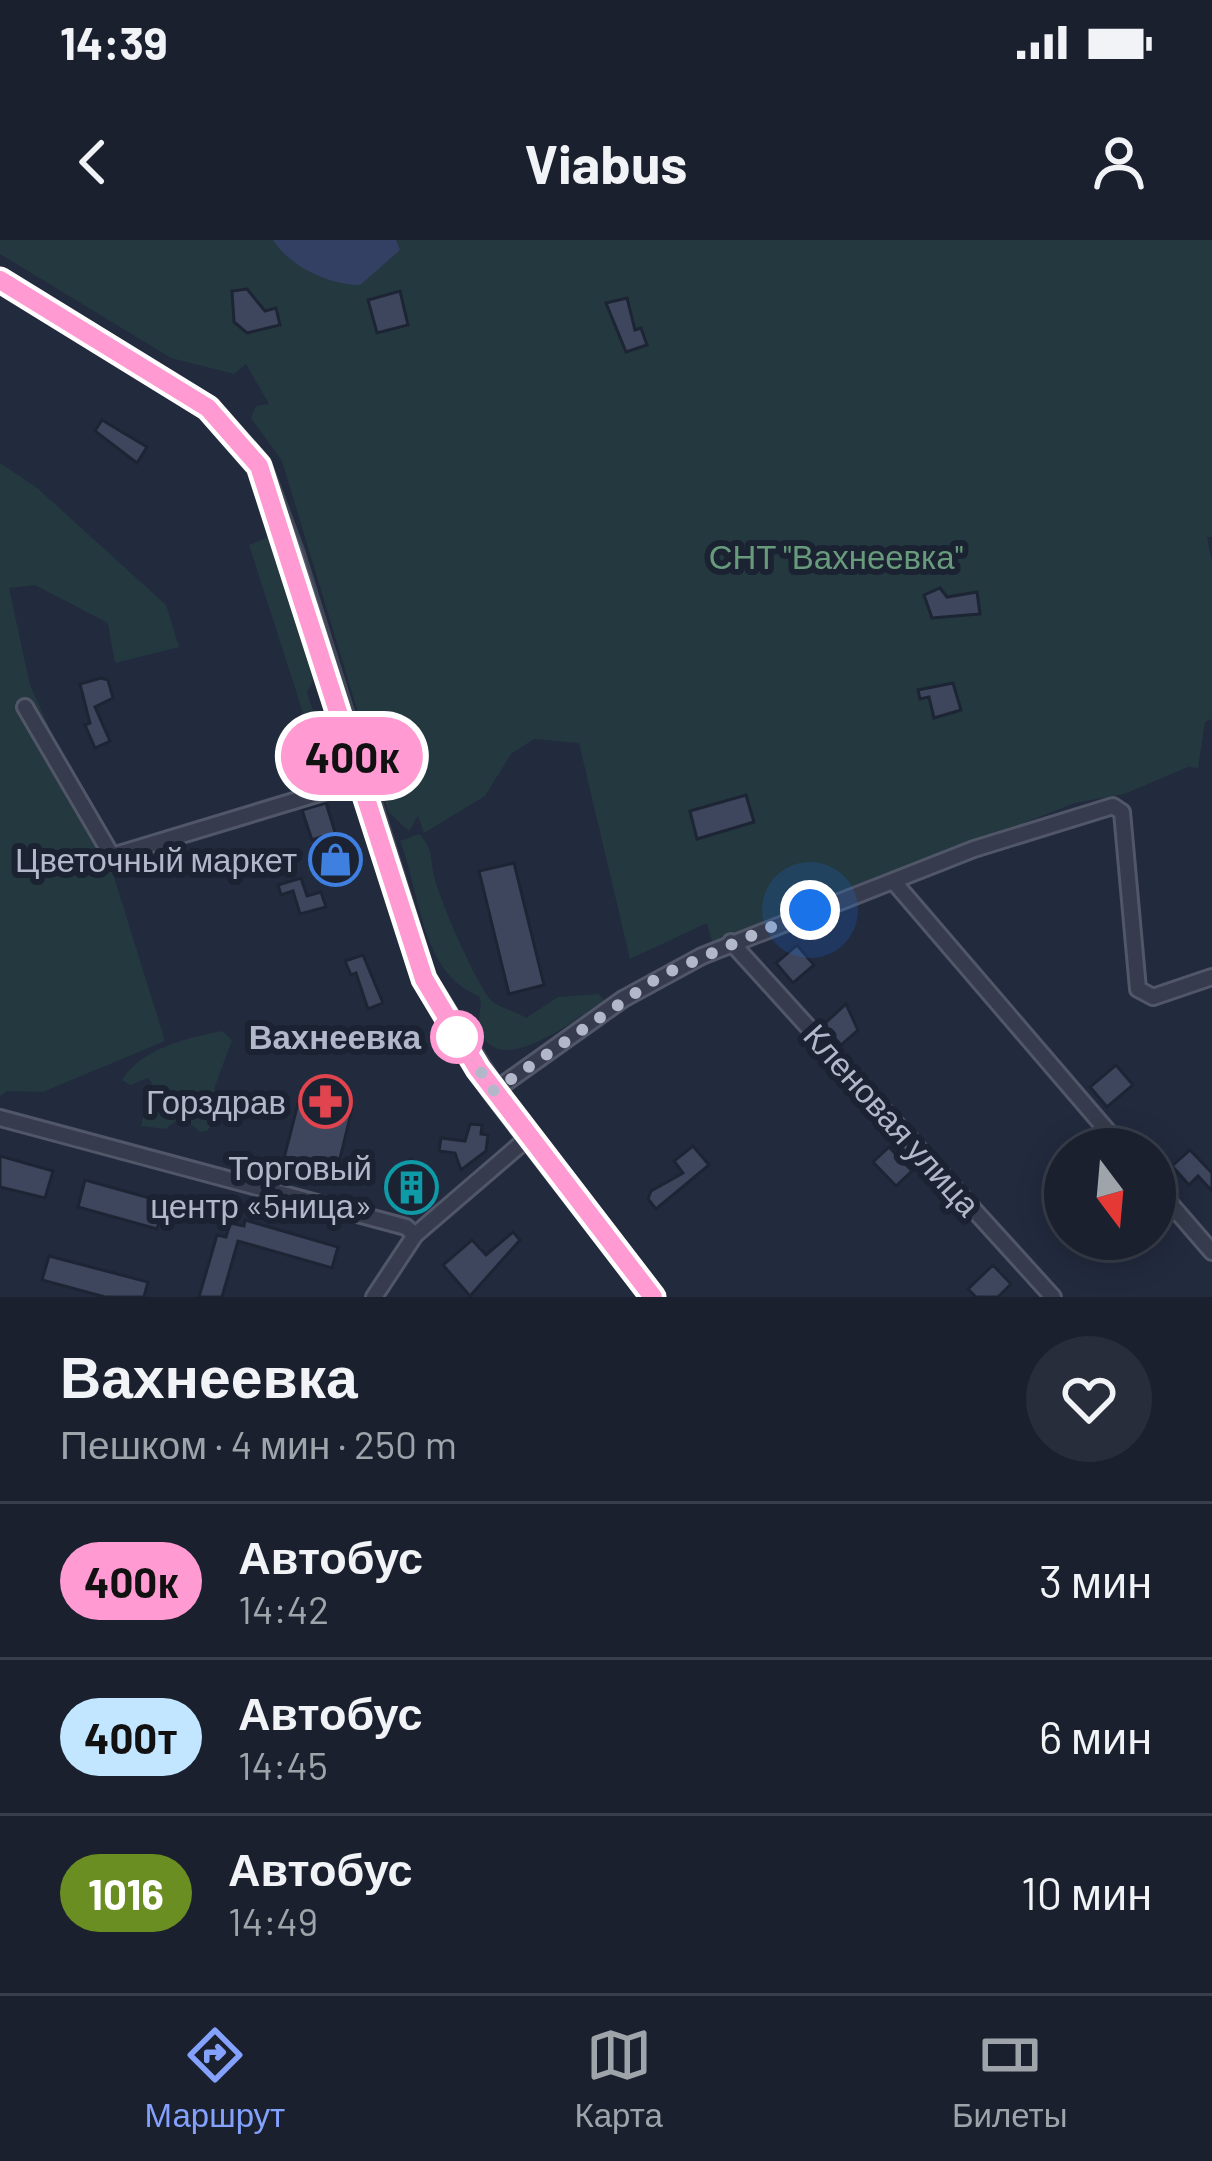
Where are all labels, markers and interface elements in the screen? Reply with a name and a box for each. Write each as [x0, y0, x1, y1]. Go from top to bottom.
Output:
text: 14:39 [60, 15, 168, 69]
icon: back [60, 129, 126, 195]
icon: person [1086, 129, 1152, 195]
text: Viabus [525, 130, 687, 195]
park label: СНТ "Вахнеевка" [709, 536, 963, 576]
line badge: 400к [268, 717, 436, 795]
text: 400к [305, 731, 399, 781]
shop icon: Цветочный маркет [308, 832, 364, 888]
place label: Цветочный маркет [15, 839, 297, 879]
your location [780, 880, 840, 940]
marker: Вахнеевка [432, 1012, 482, 1062]
street label: Кленовая улица [796, 1015, 990, 1224]
place label: Вахнеевка [249, 1016, 422, 1056]
pharmacy icon: Горздрав [297, 1074, 353, 1130]
place label: Горздрав [146, 1081, 286, 1121]
north arrow [1044, 1128, 1176, 1260]
map controls [1044, 1128, 1176, 1260]
place label: Торговый центр «5ница» [150, 1147, 372, 1225]
building icon: Торговый центр «5ница» [383, 1159, 439, 1215]
button: heart [1026, 1336, 1152, 1462]
text: Вахнеевка [60, 1341, 358, 1409]
text: Пешком · 4 мин · 250 m [60, 1420, 457, 1467]
text: Автобус [238, 1529, 423, 1583]
text: 3 мин [1039, 1553, 1152, 1607]
text: 400к [84, 1556, 178, 1606]
text: 14:42 [238, 1585, 329, 1632]
text: Автобус [238, 1685, 423, 1739]
text: 6 мин [1039, 1709, 1152, 1763]
text: 400т [84, 1712, 178, 1762]
text: 14:45 [238, 1741, 328, 1788]
text: Автобус [228, 1841, 413, 1895]
text: 10 мин [1021, 1865, 1152, 1919]
text: 1016 [88, 1868, 164, 1918]
text: 14:49 [228, 1897, 318, 1944]
tab: Маршрут [145, 2022, 285, 2135]
tab: Карта [574, 2022, 663, 2135]
tab: Билеты [952, 2022, 1067, 2135]

